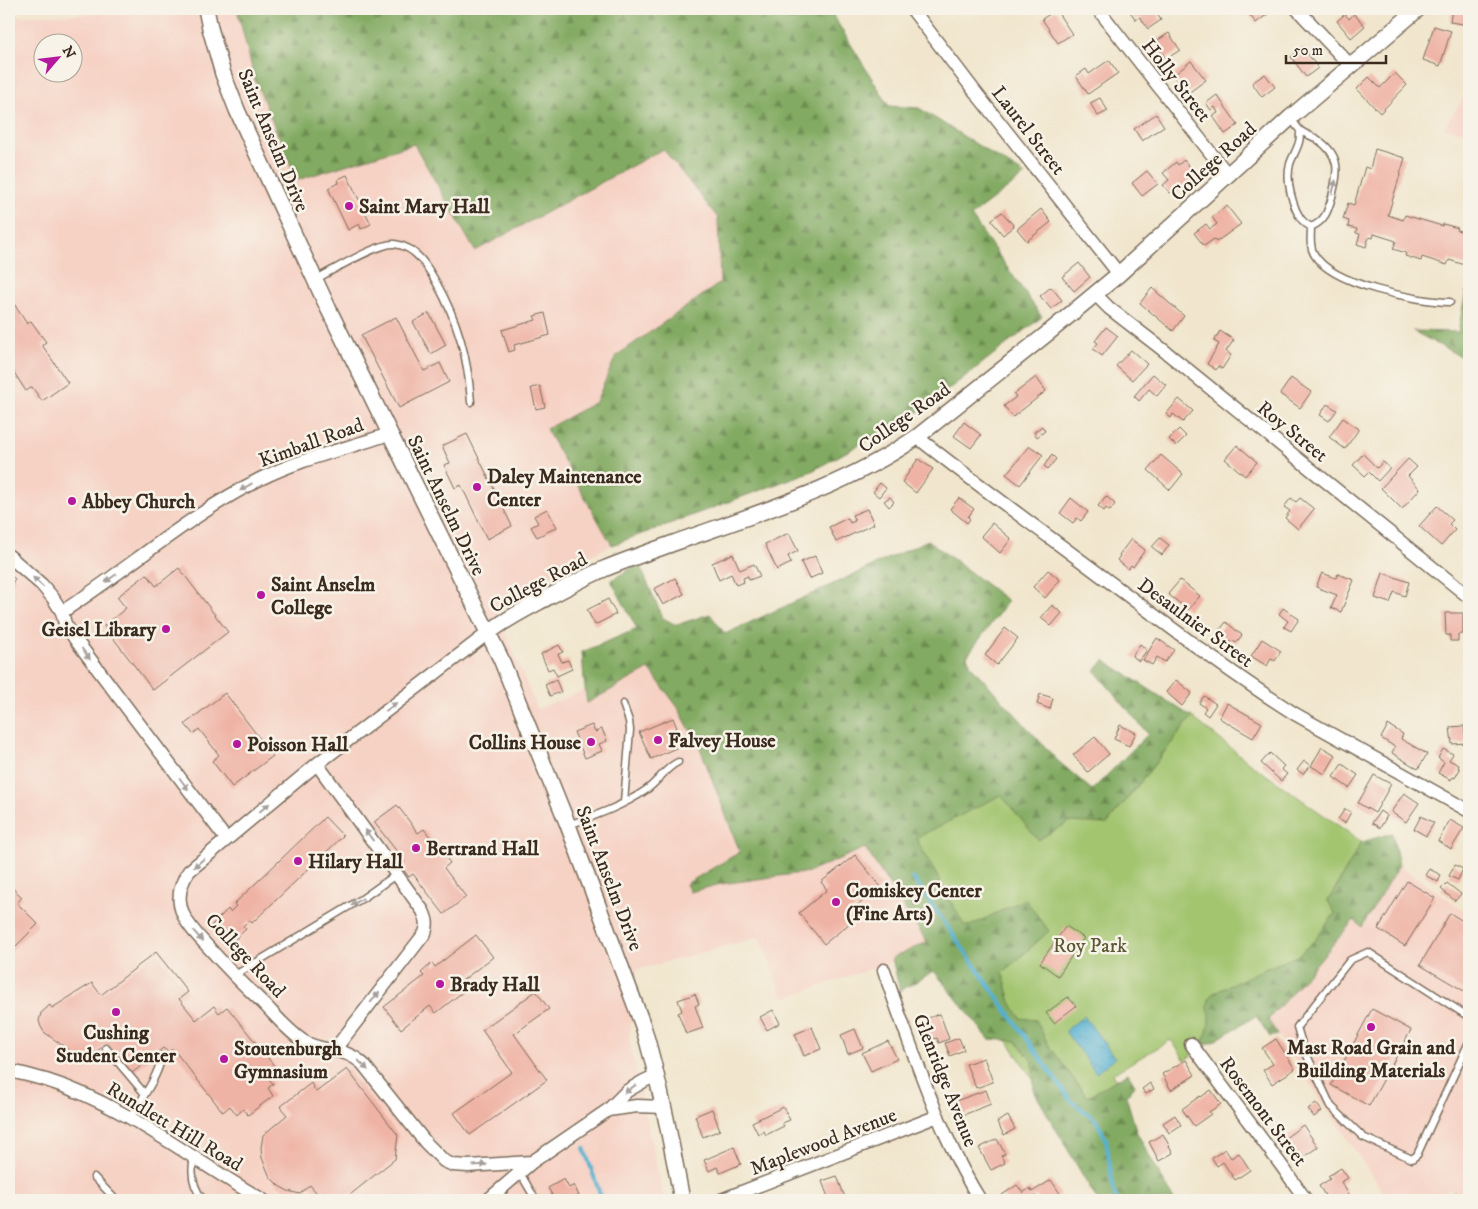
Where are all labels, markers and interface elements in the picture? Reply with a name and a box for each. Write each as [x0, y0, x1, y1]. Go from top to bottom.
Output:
north arrow [32, 32, 82, 82]
scale bar [1286, 32, 1386, 64]
street label: Holly Street [1135, 34, 1216, 128]
text: 50 m [1293, 41, 1323, 60]
text: N [58, 43, 79, 62]
street label: Saint Anselm Drive [231, 65, 314, 216]
street label: Laurel Street [985, 82, 1070, 180]
street label: College Road [1166, 117, 1262, 207]
one-way arrow [1330, 180, 1338, 195]
place label: Saint Mary Hall [359, 195, 490, 220]
marker: Saint Mary Hall [343, 200, 355, 212]
street label: College Road [854, 377, 956, 459]
street label: Roy Street [1252, 396, 1333, 468]
street label: Kimball Road [256, 413, 367, 474]
street label: Saint Anselm Drive [401, 431, 490, 580]
place label: Daley Maintenance Center [487, 465, 642, 513]
marker: Daley Maintenance Center [471, 481, 483, 493]
one-way arrow [238, 483, 253, 491]
place label: Abbey Church [81, 490, 196, 515]
marker: Abbey Church [66, 495, 78, 507]
street label: College Road [486, 547, 592, 619]
one-way arrow [104, 573, 118, 583]
place label: Saint Anselm College [271, 573, 375, 621]
street label: Desaulnier Street [1132, 573, 1258, 674]
one-way arrow [32, 576, 44, 588]
marker: Saint Anselm College [255, 589, 267, 601]
place label: Geisel Library [42, 618, 157, 643]
marker: Geisel Library [160, 623, 172, 635]
one-way arrow [81, 647, 91, 661]
one-way arrow [384, 702, 398, 712]
place label: Falvey House [668, 729, 776, 754]
place label: Collins House [469, 731, 582, 756]
place label: Poisson Hall [247, 733, 349, 758]
marker: Falvey House [652, 734, 664, 746]
marker: Collins House [585, 736, 597, 748]
marker: Poisson Hall [231, 738, 243, 750]
one-way arrow [179, 777, 189, 791]
one-way arrow [257, 803, 270, 814]
street label: Saint Anselm Drive [569, 803, 648, 955]
one-way arrow [364, 829, 374, 842]
place label: Bertrand Hall [426, 837, 540, 862]
marker: Bertrand Hall [410, 842, 422, 854]
place label: Hilary Hall [308, 850, 404, 875]
marker: Hilary Hall [292, 855, 304, 867]
one-way arrow [193, 857, 205, 869]
place label: Comiskey Center (Fine Arts) [846, 879, 982, 927]
marker: Comiskey Center (Fine Arts) [830, 896, 842, 908]
one-way arrow [350, 897, 363, 906]
street label: College Road [199, 908, 291, 1004]
one-way arrow [193, 929, 204, 942]
park label: Roy Park [1053, 934, 1127, 959]
place label: Brady Hall [450, 973, 540, 998]
marker: Brady Hall [434, 978, 446, 990]
one-way arrow [369, 991, 380, 1004]
marker: Cushing Student Center [110, 1006, 122, 1018]
street label: Glenridge Avenue [907, 1010, 983, 1151]
place label: Cushing Student Center [56, 1021, 177, 1069]
marker: Mast Road Grain and Building Materials [1365, 1021, 1377, 1033]
place label: Mast Road Grain and Building Materials [1287, 1036, 1456, 1084]
place label: Stoutenburgh Gymnasium [234, 1037, 343, 1085]
street label: Rosemont Street [1213, 1052, 1312, 1172]
marker: Stoutenburgh Gymnasium [218, 1053, 230, 1065]
one-way arrow [357, 1059, 369, 1071]
street label: Rundlett Hill Road [102, 1077, 247, 1178]
one-way arrow [623, 1084, 637, 1094]
street label: Maplewood Avenue [747, 1103, 900, 1182]
one-way arrow [472, 1161, 488, 1169]

